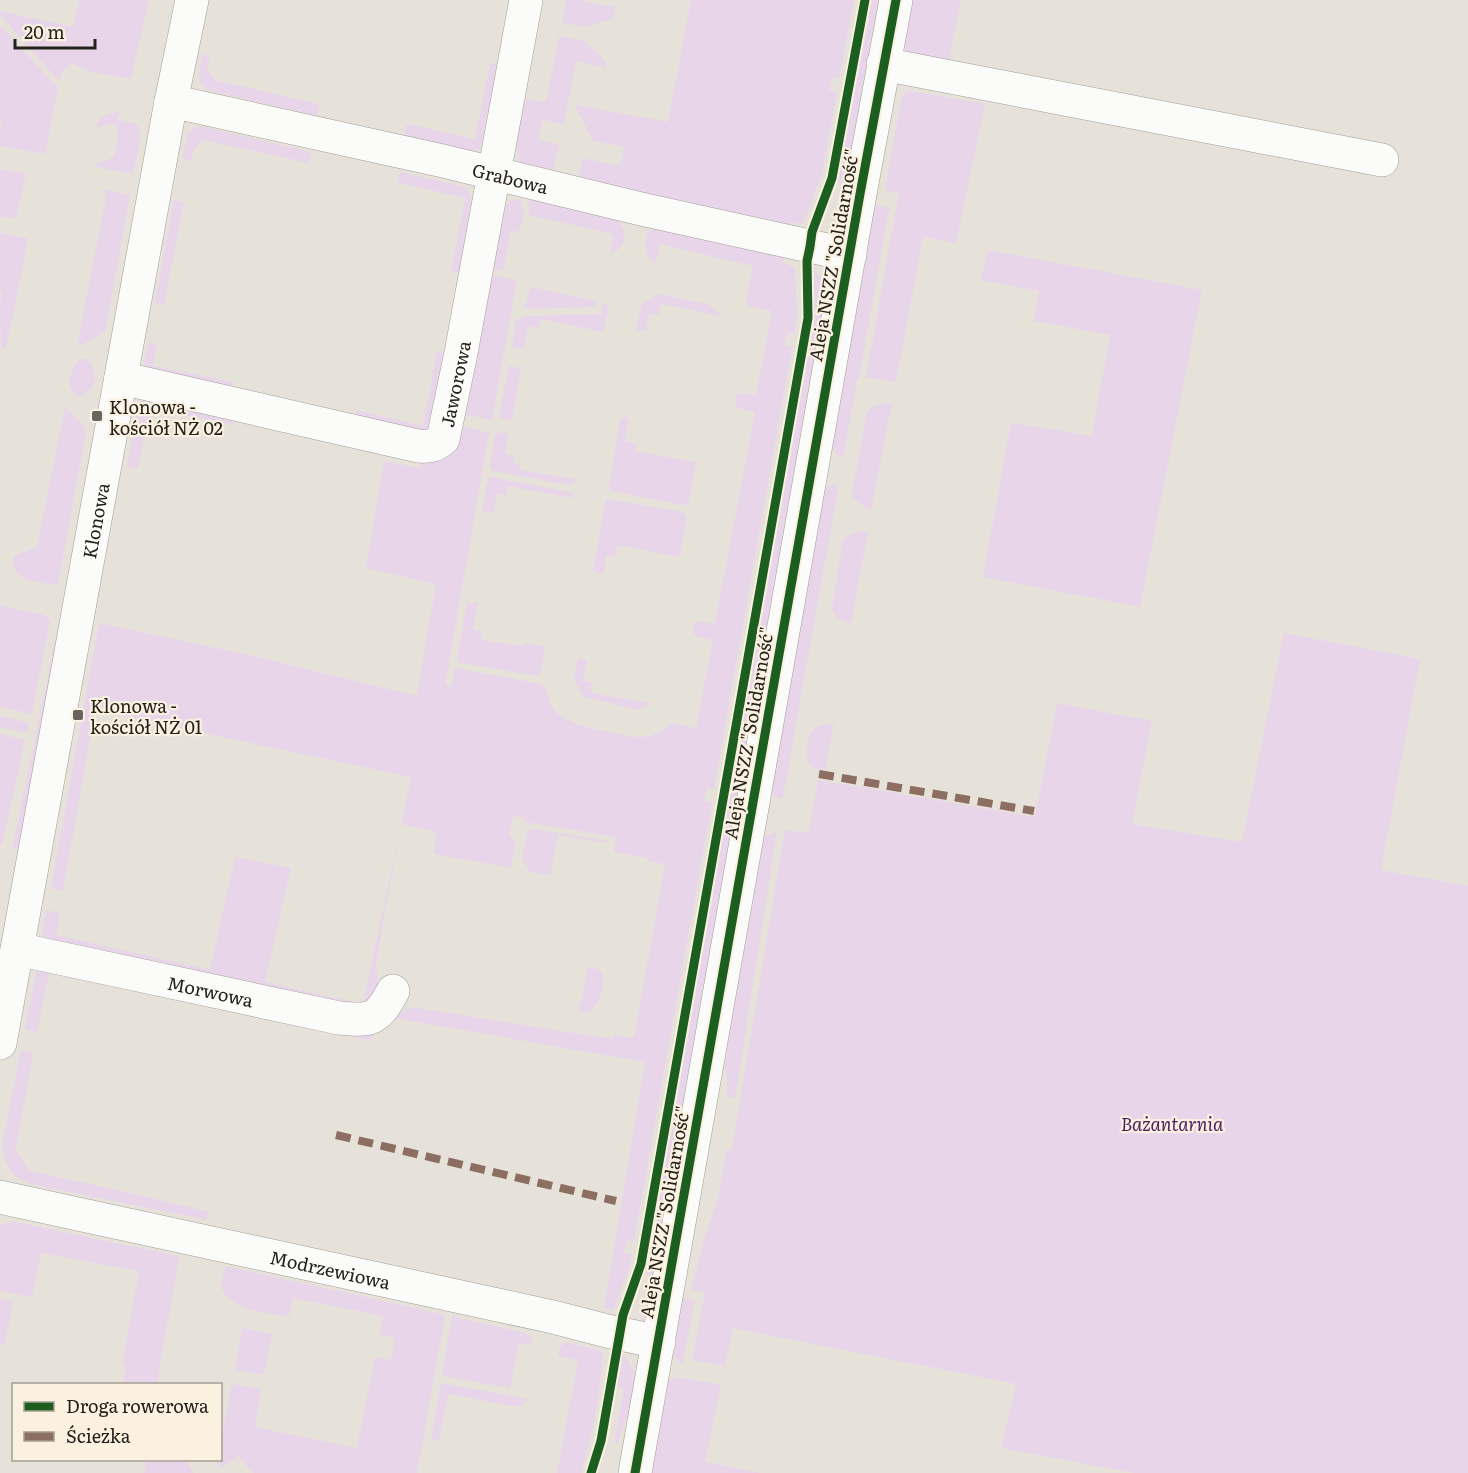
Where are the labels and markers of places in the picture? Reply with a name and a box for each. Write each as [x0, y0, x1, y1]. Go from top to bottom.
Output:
place label: Klonowa - kościół NŻ 02 [109, 393, 223, 441]
marker: Klonowa - kościół NŻ 02 [90, 409, 104, 423]
place label: Klonowa - kościół NŻ 01 [90, 692, 202, 740]
marker: Klonowa - kościół NŻ 01 [71, 708, 85, 722]

